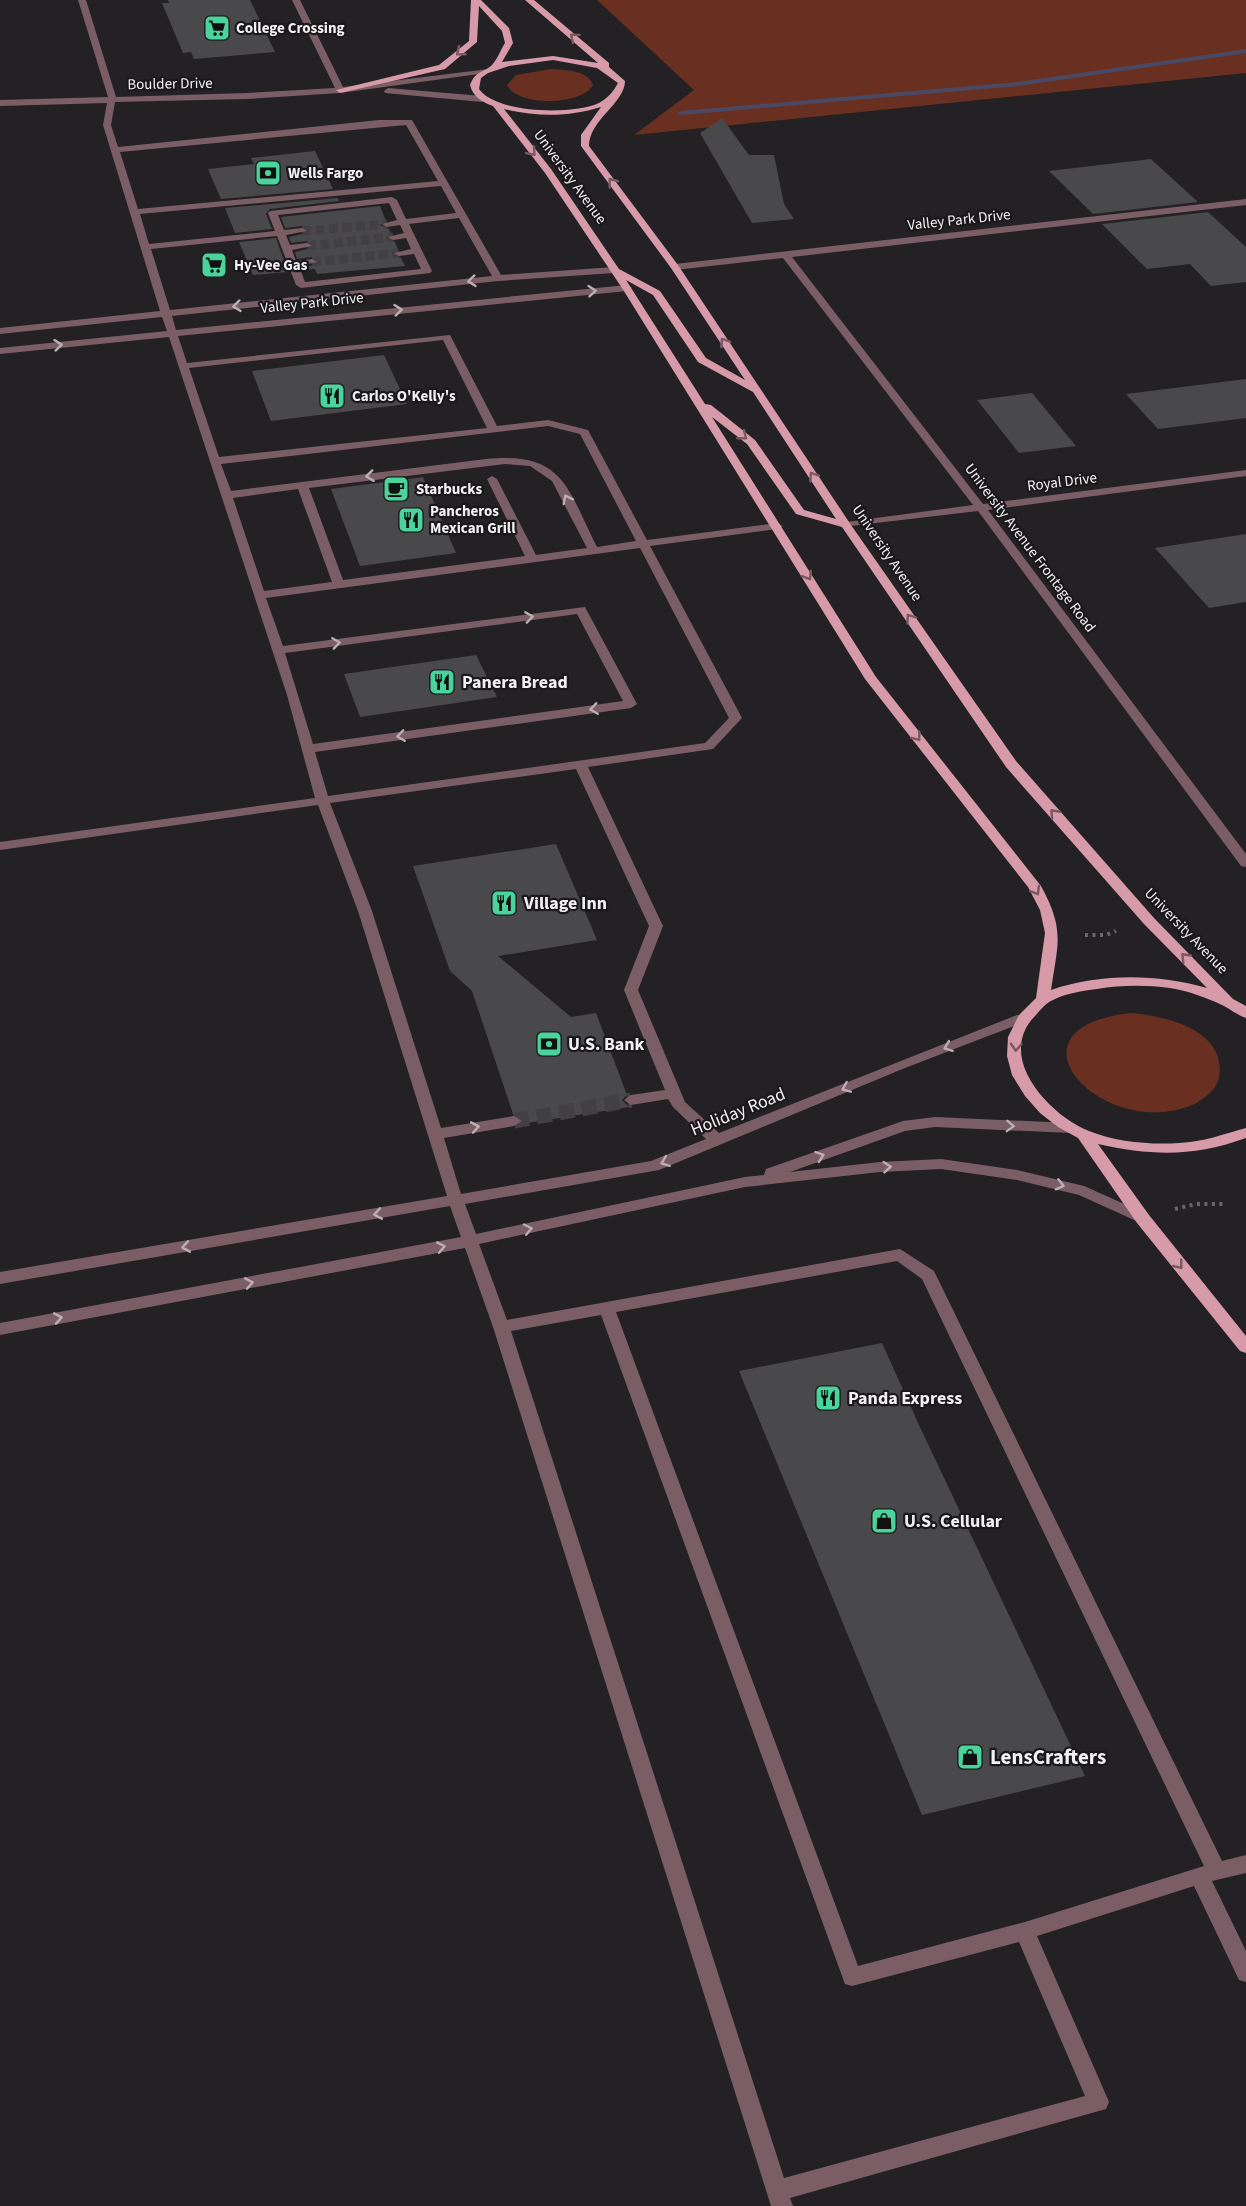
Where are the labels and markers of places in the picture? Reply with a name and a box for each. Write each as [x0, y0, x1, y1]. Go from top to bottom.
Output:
supermarket icon: College Crossing [202, 13, 232, 43]
place label: College Crossing [236, 18, 345, 39]
bank icon: Wells Fargo [253, 158, 283, 188]
place label: Wells Fargo [288, 163, 363, 184]
supermarket icon: Hy-Vee Gas [199, 250, 229, 280]
place label: Hy-Vee Gas [234, 255, 308, 276]
restaurant icon: Carlos O'Kelly's [317, 381, 347, 411]
place label: Carlos O'Kelly's [352, 386, 456, 407]
cafe icon: Starbucks [381, 474, 411, 504]
place label: Starbucks [416, 479, 483, 500]
place label: Pancheros Mexican Grill [430, 501, 516, 539]
restaurant icon: Pancheros Mexican Grill [396, 505, 426, 535]
restaurant icon: Panera Bread [427, 667, 457, 697]
place label: Panera Bread [462, 670, 568, 695]
restaurant icon: Village Inn [489, 888, 519, 918]
place label: Village Inn [523, 891, 607, 916]
bank icon: U.S. Bank [534, 1029, 564, 1059]
place label: U.S. Bank [568, 1032, 645, 1057]
restaurant icon: Panda Express [813, 1383, 843, 1413]
place label: Panda Express [848, 1386, 962, 1411]
shop icon: U.S. Cellular [869, 1506, 899, 1536]
place label: U.S. Cellular [904, 1509, 1003, 1534]
shop icon: LensCrafters [955, 1742, 985, 1772]
place label: LensCrafters [990, 1742, 1106, 1772]

